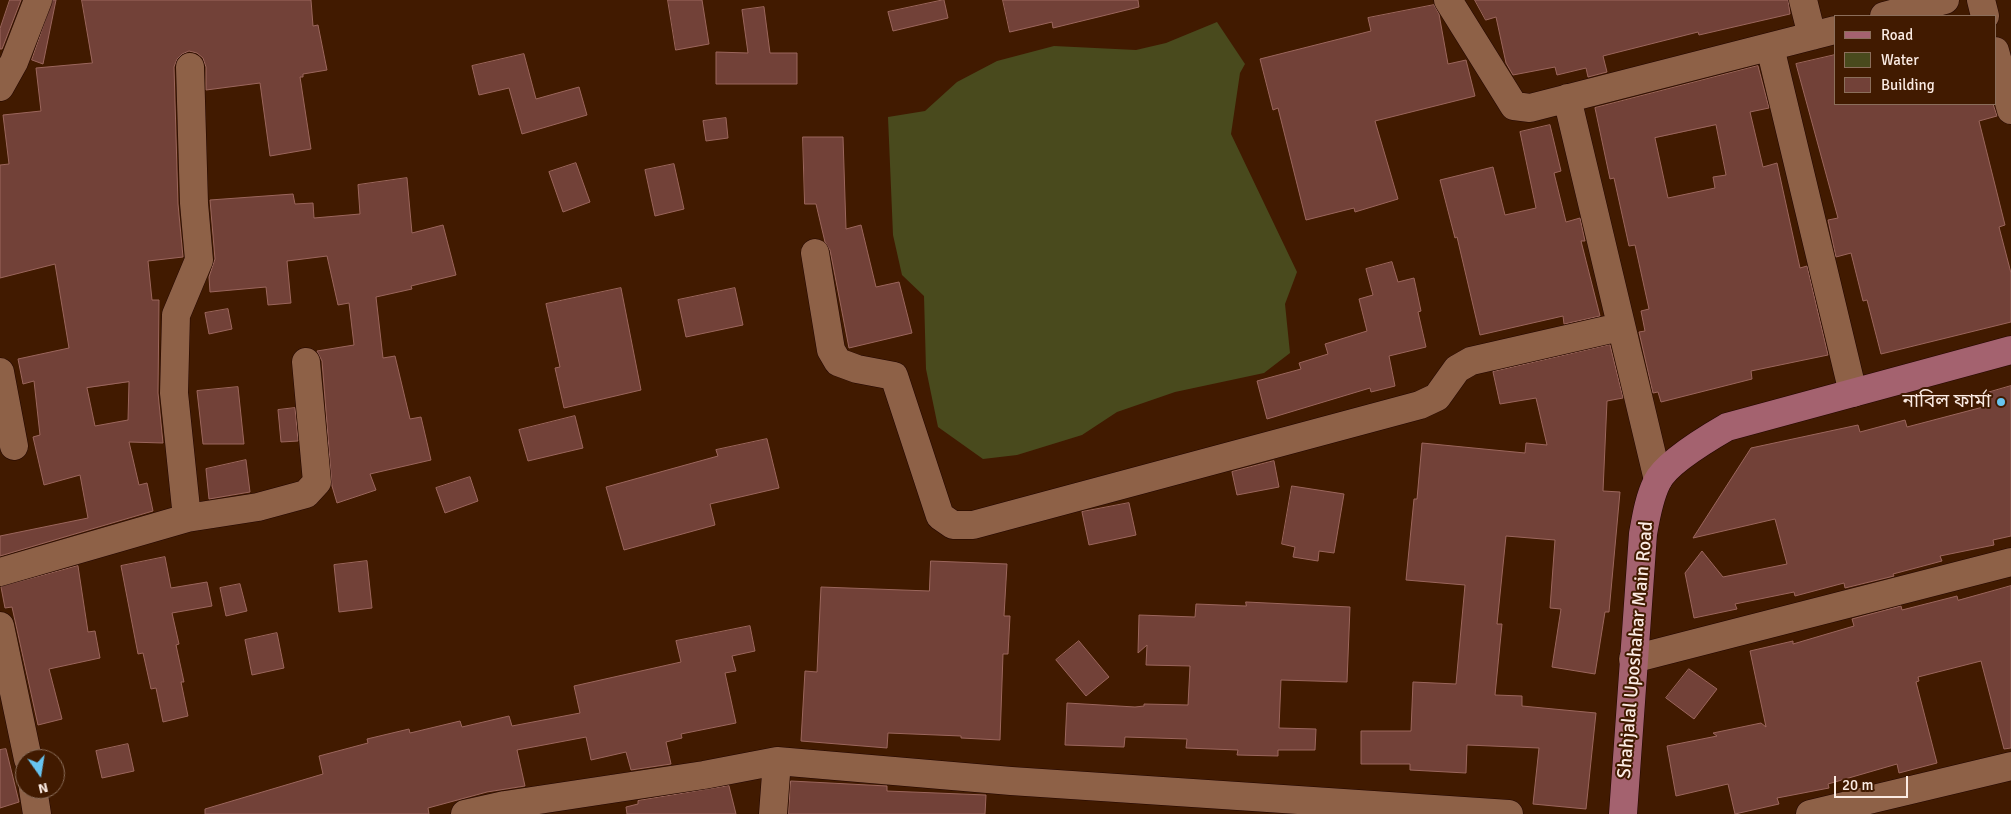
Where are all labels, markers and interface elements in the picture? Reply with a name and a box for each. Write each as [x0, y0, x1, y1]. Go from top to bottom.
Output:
legend [1834, 15, 1996, 105]
text: Road [1881, 26, 1913, 44]
text: Water [1881, 51, 1919, 69]
text: Building [1881, 76, 1935, 94]
place label: নাবিল ফার্মা [1902, 391, 1991, 413]
marker: নাবিল ফার্মা [1995, 396, 2007, 408]
street label: Shahjalal Uposhahar Main Road [1613, 520, 1659, 780]
north arrow [15, 749, 65, 799]
scale bar [1836, 766, 1910, 798]
text: 20 m [1842, 776, 1873, 794]
text: N [37, 779, 50, 798]

